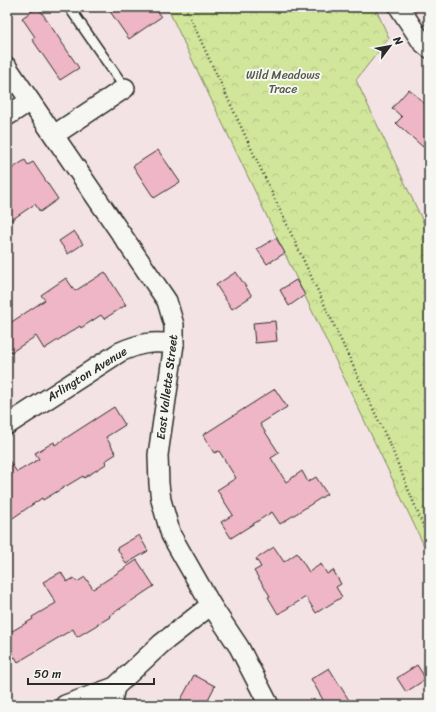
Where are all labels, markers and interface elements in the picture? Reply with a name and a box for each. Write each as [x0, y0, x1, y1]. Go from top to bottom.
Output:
north arrow [370, 26, 410, 66]
text: N [387, 32, 408, 50]
park label: Wild Meadows Trace [246, 64, 321, 100]
street label: East Vallette Street [150, 333, 184, 441]
street label: Arlington Avenue [42, 340, 132, 408]
scale bar [28, 660, 154, 686]
text: 50 m [34, 663, 61, 685]

